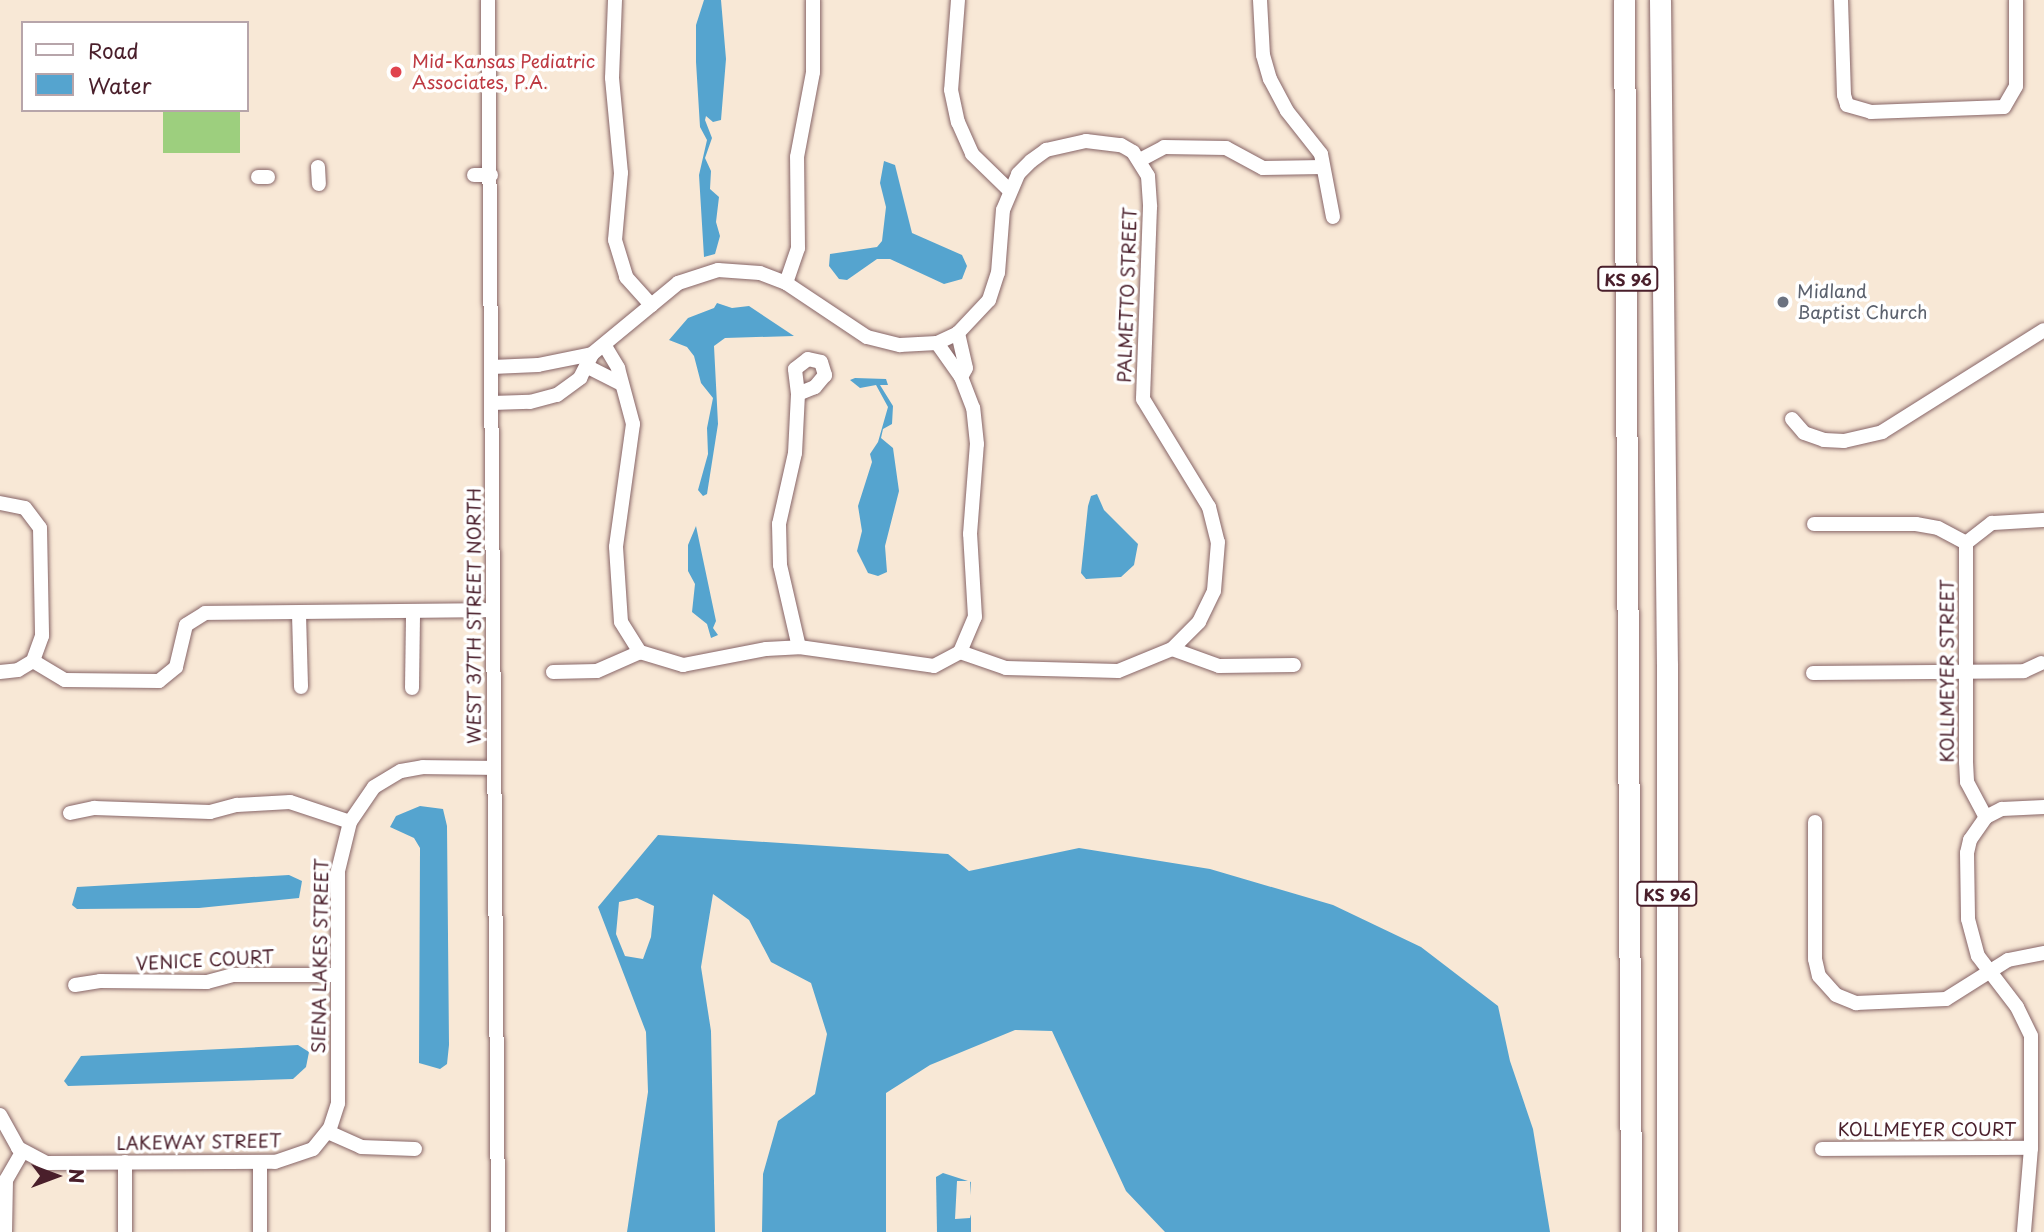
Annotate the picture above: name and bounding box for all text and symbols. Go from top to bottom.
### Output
legend [21,21,248,112]
text: Road [88,34,139,66]
place label: Mid-Kansas Pediatric Associates, P.A. [412,51,595,94]
marker: Mid-Kansas Pediatric Associates, P.A. [386,62,406,82]
text: Water [88,69,151,101]
street label: PALMETTO STREET [1113,207,1141,383]
road number: KS 96 [1596,266,1660,292]
place label: Midland Baptist Church [1797,281,1928,324]
marker: Midland Baptist Church [1775,294,1791,310]
street label: WEST 37TH STREET NORTH [463,488,485,744]
street label: KOLLMEYER STREET [1936,578,1958,764]
street label: SIENA LAKES STREET [307,858,333,1054]
road number: KS 96 [1636,881,1698,906]
street label: VENICE COURT [135,946,275,974]
street label: KOLLMEYER COURT [1837,1118,2017,1140]
street label: LAKEWAY STREET [116,1130,282,1154]
north arrow [21,1141,91,1211]
text: N [63,1168,91,1184]

